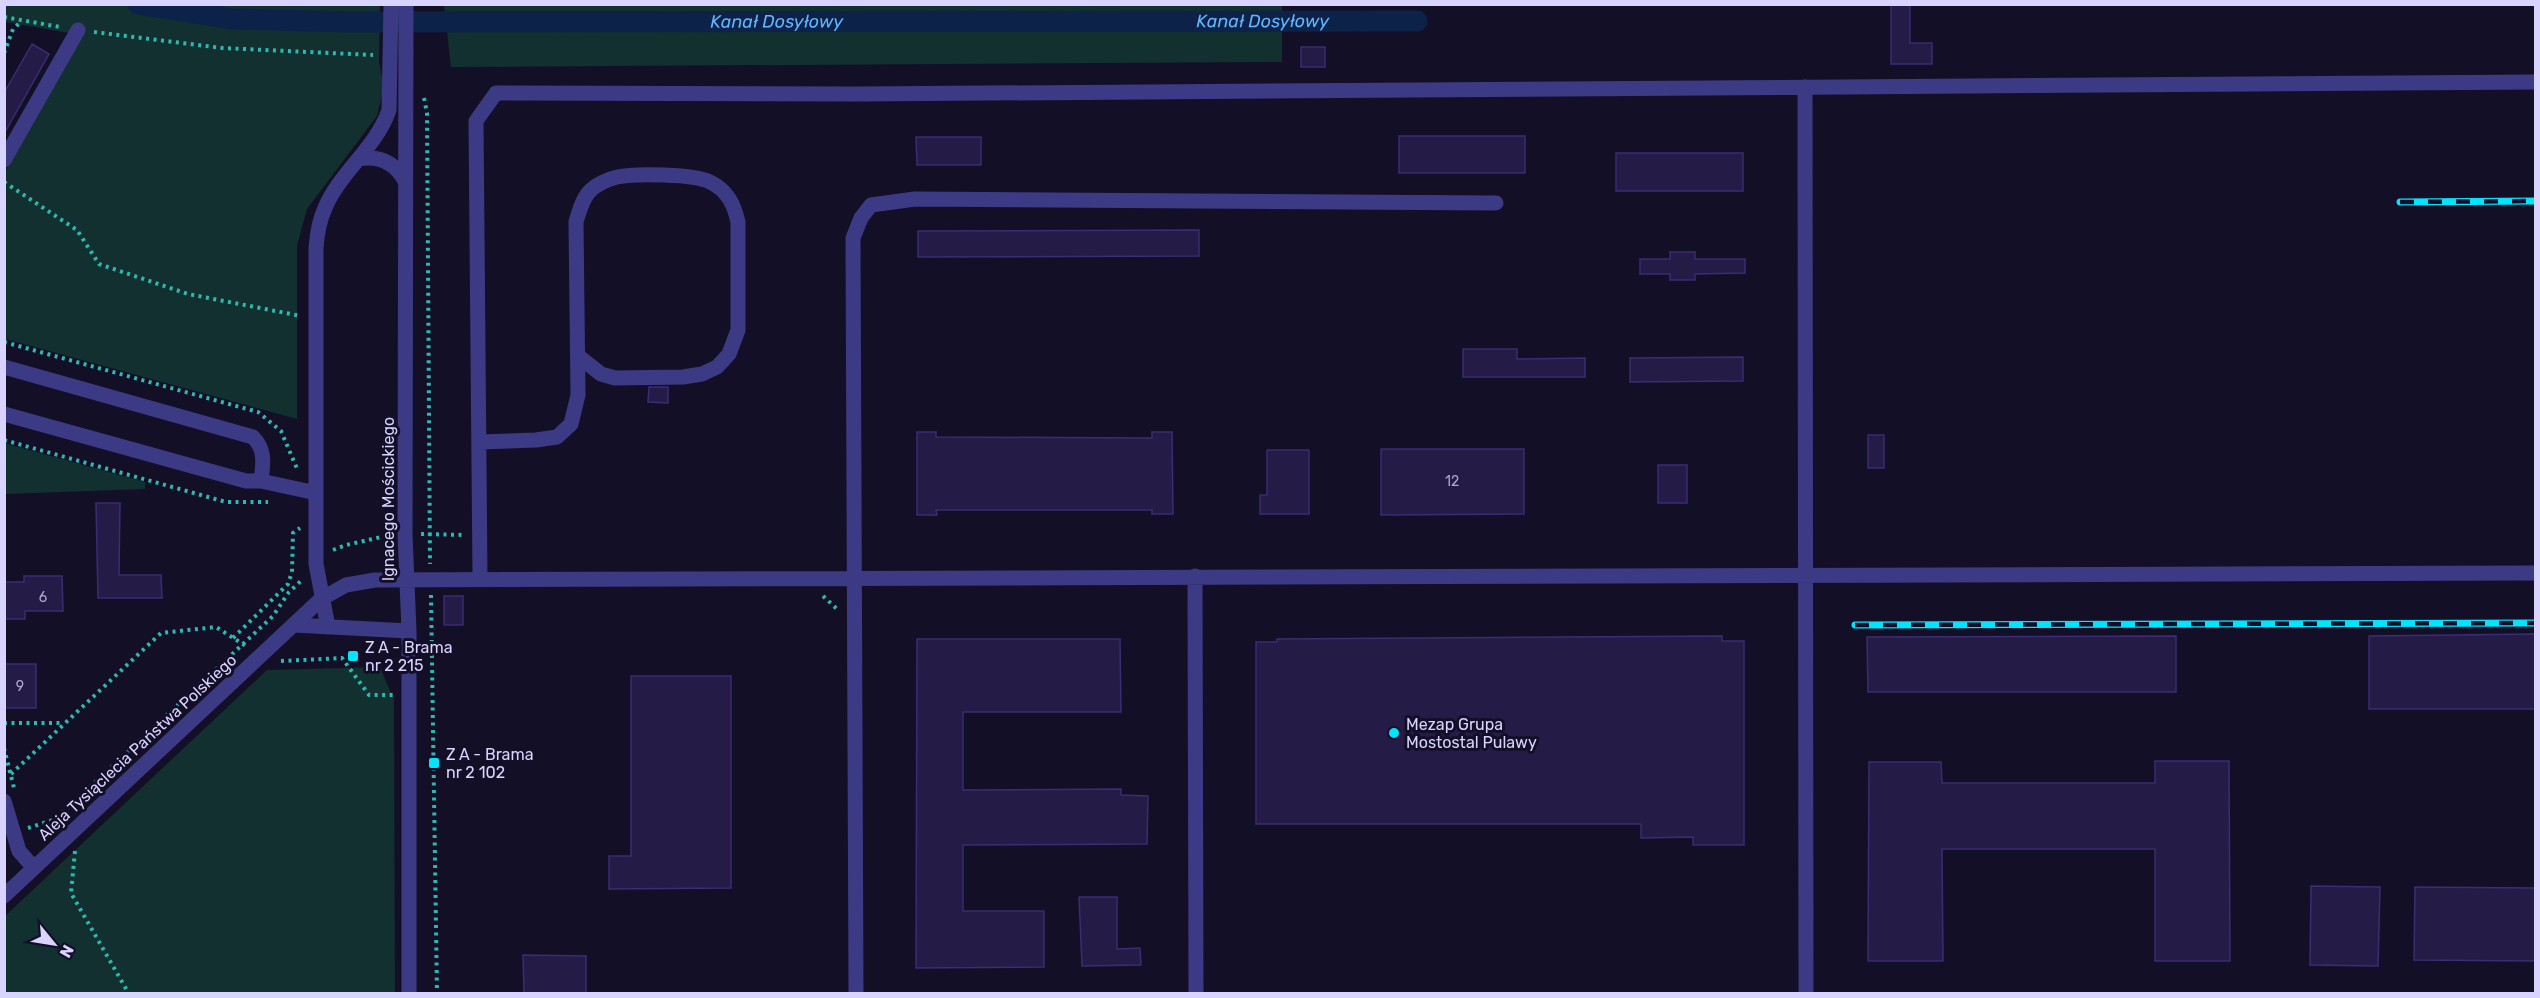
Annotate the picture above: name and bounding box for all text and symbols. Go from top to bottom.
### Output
water label: Kanał Dosyłowy [1196,10,1330,32]
water label: Kanał Dosyłowy [710,11,844,33]
street label: Ignacego Mościckiego [379,417,398,581]
house number: 12 [1445,473,1459,490]
house number: 6 [39,589,47,606]
place label: Z A - Brama nr 2 215 [365,638,453,675]
marker: Z A - Brama nr 2 215 [346,649,360,663]
street label: Aleja Tysiąclecia Państwa Polskiego [34,650,240,844]
house number: 9 [16,678,24,695]
place label: Mezap Grupa Mostostal Pulawy [1406,715,1537,752]
marker: Mezap Grupa Mostostal Pulawy [1387,726,1401,740]
place label: Z A - Brama nr 2 102 [446,745,534,782]
marker: Z A - Brama nr 2 102 [427,756,441,770]
north arrow [24,914,84,974]
text: N [55,942,78,961]

